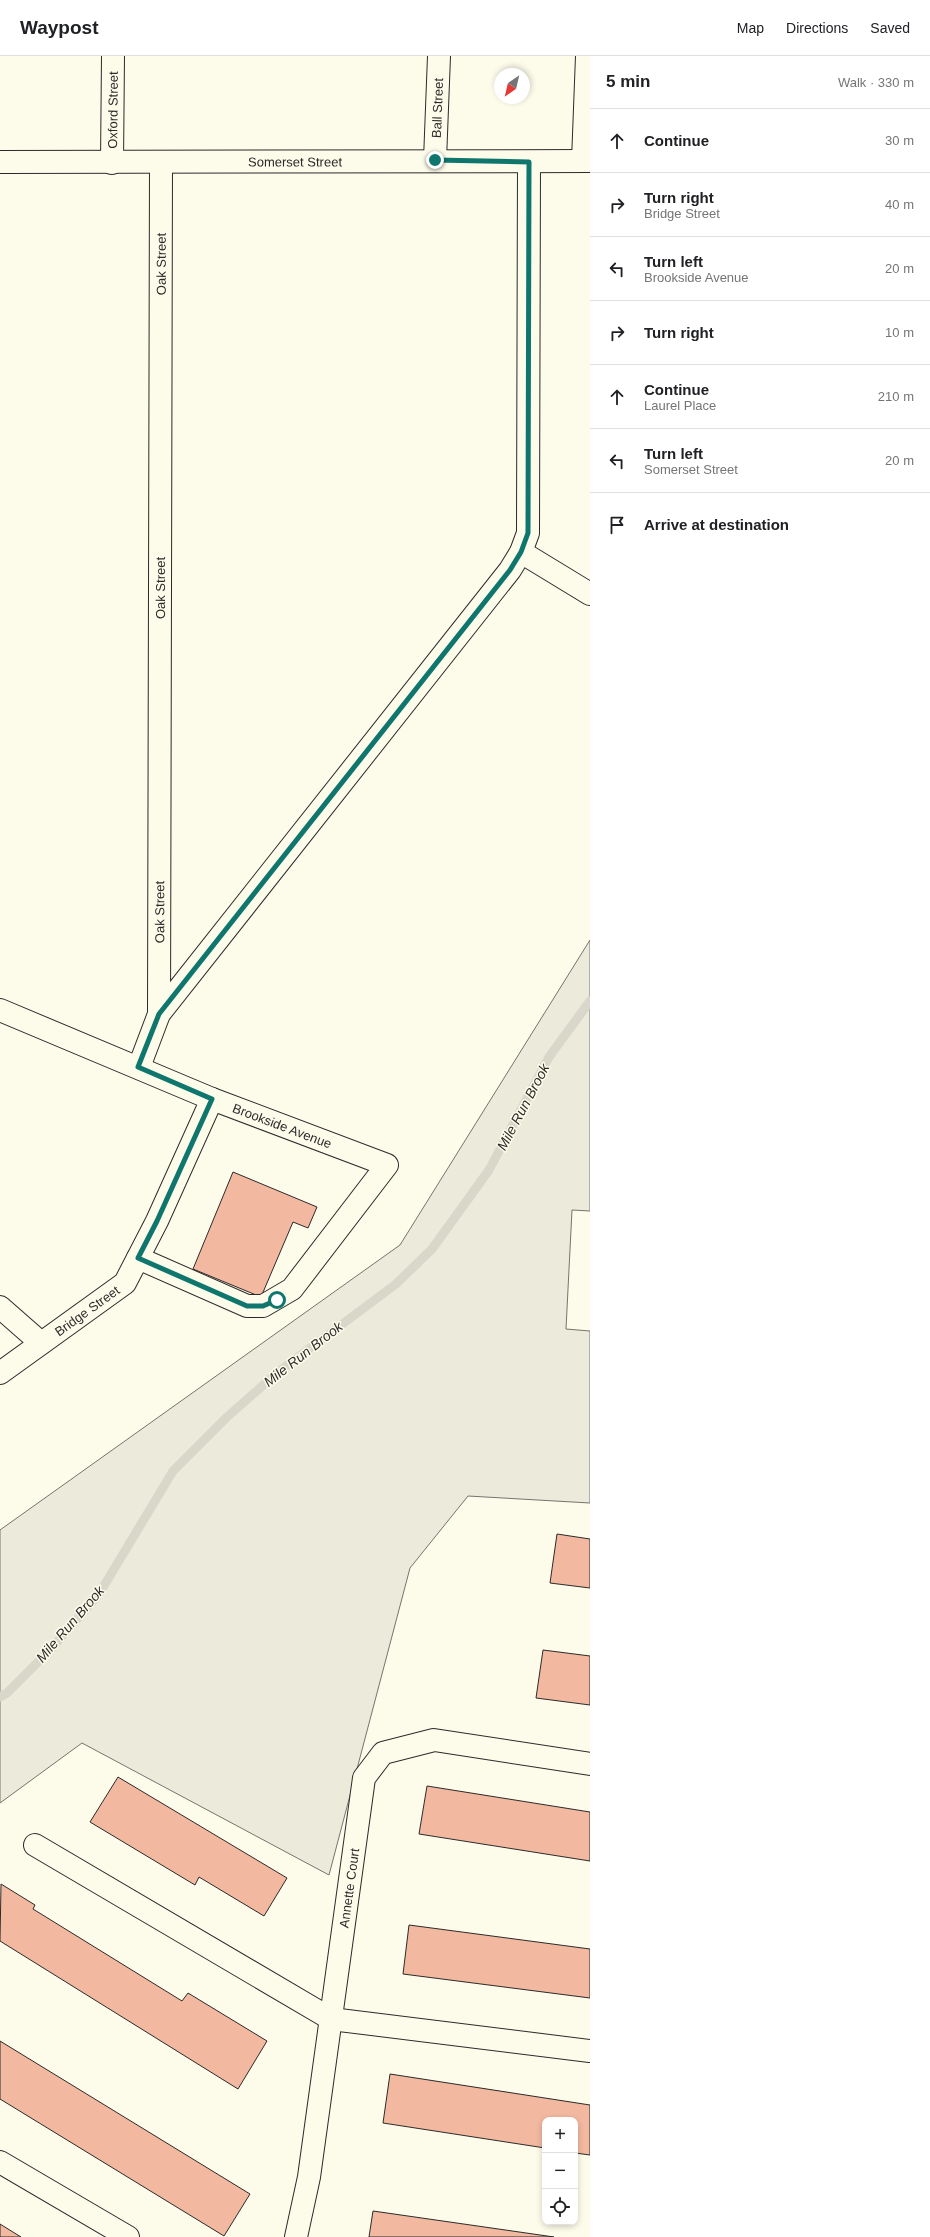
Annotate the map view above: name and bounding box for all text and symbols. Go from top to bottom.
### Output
text: Waypost [20,17,98,38]
text: Map [737,20,764,36]
text: Directions [786,20,848,36]
text: Saved [870,20,910,36]
north arrow [494,68,530,104]
street label: Oxford Street [105,71,121,149]
text: 5 min [606,72,650,91]
text: Walk · 330 m [838,75,914,90]
street label: Ball Street [429,77,446,138]
icon: ahead [606,130,628,152]
text: Continue [644,132,709,149]
text: 30 m [885,133,914,148]
route end [426,151,444,169]
street label: Somerset Street [248,154,342,170]
text: Turn right [644,189,714,206]
icon: right [606,194,628,216]
text: 40 m [885,197,914,212]
text: Bridge Street [644,206,720,221]
street label: Oak Street [154,233,169,295]
text: Turn left [644,253,703,270]
icon: left [606,258,628,280]
text: 20 m [885,261,914,276]
text: Brookside Avenue [644,270,749,285]
icon: right [606,322,628,344]
text: Turn right [644,324,714,341]
text: 10 m [885,325,914,340]
text: Continue [644,381,709,398]
icon: ahead [606,386,628,408]
text: 210 m [878,389,914,404]
text: Laurel Place [644,398,716,413]
text: Turn left [644,445,703,462]
icon: left [606,450,628,472]
text: 20 m [885,453,914,468]
text: Somerset Street [644,462,738,477]
icon: arrive [606,514,628,536]
text: Arrive at destination [644,516,789,533]
street label: Oak Street [153,557,168,619]
street label: Oak Street [152,880,167,943]
water label: Mile Run Brook [493,1060,553,1153]
street label: Brookside Avenue [230,1100,334,1151]
street label: Bridge Street [52,1282,123,1339]
route start [268,1291,286,1309]
water label: Mile Run Brook [260,1318,346,1390]
water label: Mile Run Brook [33,1582,108,1665]
street label: Annette Court [336,1847,362,1929]
map controls [542,2117,578,2225]
button: + [542,2117,578,2153]
button: − [542,2153,578,2189]
button: locate [542,2189,578,2225]

